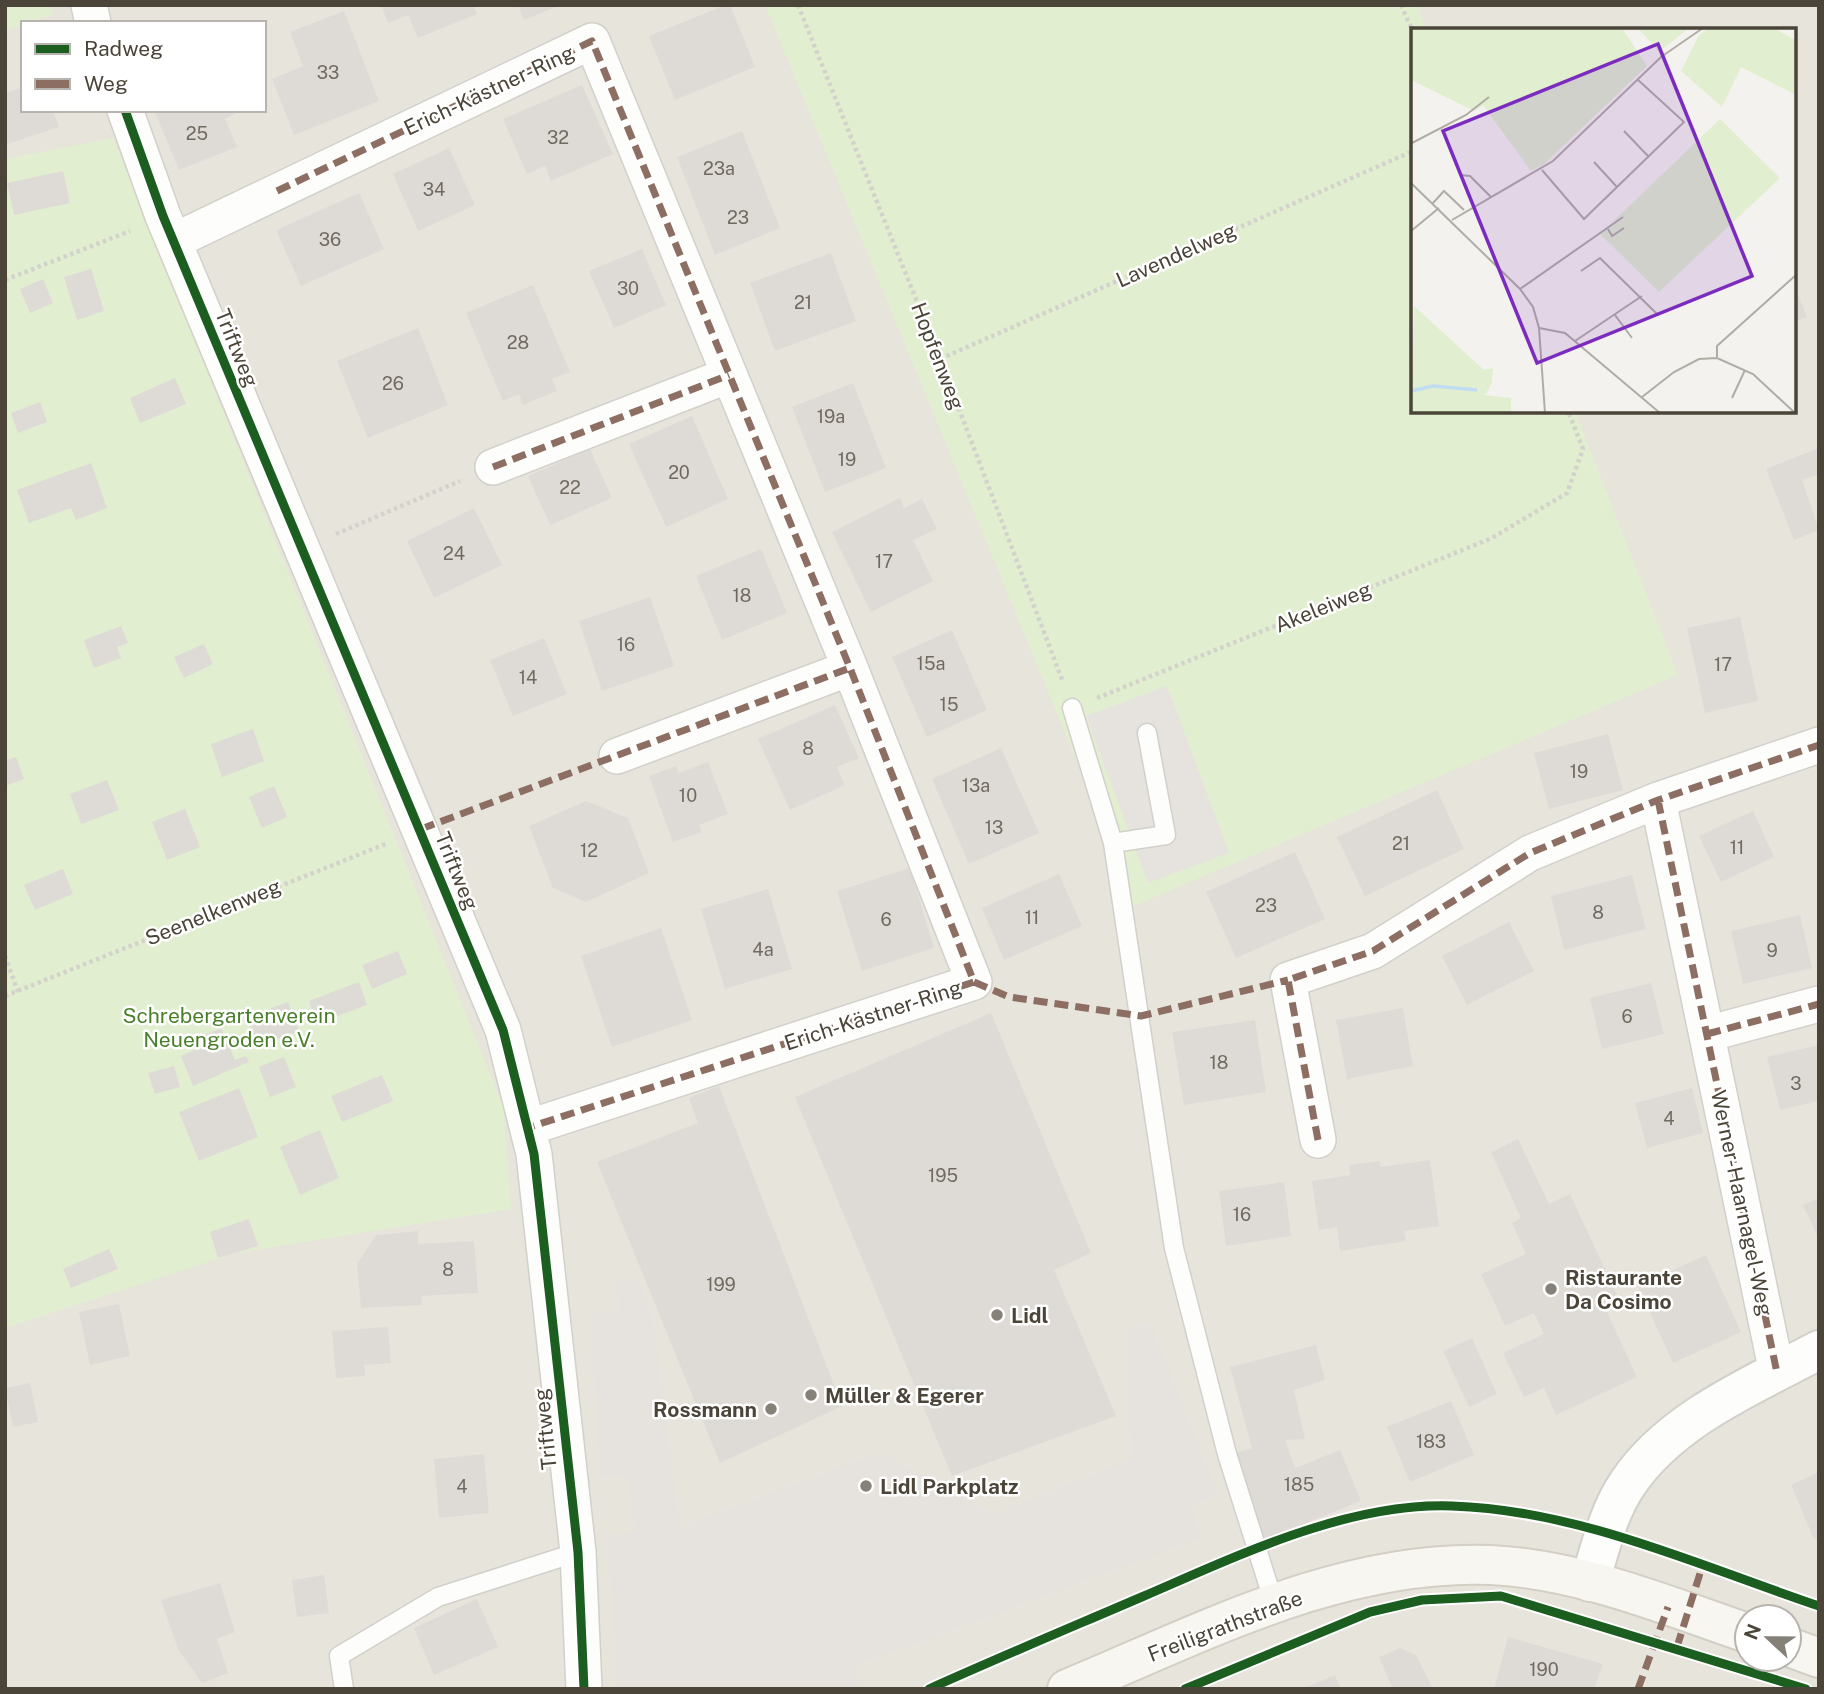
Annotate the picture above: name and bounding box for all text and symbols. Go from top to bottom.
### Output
legend [21,21,266,112]
inset map [1411,28,1796,413]
text: Radweg [84,36,163,61]
street label: Erich-Kästner-Ring [400,39,578,141]
house number: 33 [317,62,339,83]
text: Weg [84,71,128,96]
house number: 25 [186,123,208,144]
house number: 32 [547,127,569,148]
house number: 23a [703,158,735,179]
house number: 34 [423,179,445,200]
house number: 23 [727,207,749,228]
street label: Lavendelweg [1112,217,1240,293]
house number: 36 [319,229,341,250]
house number: 30 [617,278,639,299]
house number: 21 [794,292,812,313]
street label: Hopfenweg [906,299,970,413]
street label: Triftweg [210,305,264,391]
house number: 28 [507,332,529,353]
house number: 26 [382,373,404,394]
house number: 19a [817,406,845,427]
house number: 19 [838,449,856,470]
house number: 20 [668,462,690,483]
house number: 22 [559,477,581,498]
house number: 24 [443,543,465,564]
house number: 17 [875,551,893,572]
street label: Akeleiweg [1271,576,1375,638]
house number: 18 [733,585,751,606]
house number: 16 [617,634,635,655]
house number: 15a [917,653,945,674]
house number: 17 [1714,654,1732,675]
house number: 14 [519,667,537,688]
house number: 15 [940,694,958,715]
house number: 8 [802,738,814,759]
house number: 19 [1570,761,1588,782]
house number: 13a [962,775,990,796]
house number: 10 [679,785,697,806]
house number: 13 [985,817,1003,838]
street label: Triftweg [430,828,484,914]
house number: 21 [1392,833,1410,854]
house number: 11 [1730,837,1744,858]
house number: 12 [580,840,598,861]
street label: Seenelkenweg [141,873,285,951]
house number: 23 [1255,895,1277,916]
house number: 8 [1592,902,1604,923]
house number: 11 [1025,907,1039,928]
house number: 6 [880,909,892,930]
house number: 4a [752,939,774,960]
house number: 9 [1766,940,1778,961]
street label: Erich-Kästner-Ring [781,974,965,1056]
park label: Schrebergartenverein Neuengroden e.V. [122,1003,336,1052]
house number: 6 [1621,1006,1633,1027]
house number: 18 [1210,1052,1228,1073]
house number: 3 [1790,1073,1802,1094]
street label: Werner-Haarnagel-Weg [1706,1088,1778,1318]
house number: 4 [1663,1108,1675,1129]
house number: 195 [928,1165,958,1186]
house number: 16 [1233,1204,1251,1225]
house number: 8 [442,1259,454,1280]
place label: Ristaurante Da Cosimo [1565,1265,1682,1314]
house number: 199 [706,1274,736,1295]
marker: Ristaurante Da Cosimo [1543,1281,1559,1297]
place label: Lidl [1011,1303,1049,1328]
marker: Lidl [989,1307,1005,1323]
place label: Müller & Egerer [825,1383,984,1408]
street label: Triftweg [528,1387,562,1471]
marker: Müller & Egerer [803,1387,819,1403]
place label: Rossmann [653,1397,757,1422]
marker: Rossmann [763,1401,779,1417]
house number: 183 [1416,1431,1446,1452]
place label: Lidl Parkplatz [880,1474,1019,1499]
house number: 185 [1284,1474,1314,1495]
house number: 4 [456,1476,468,1497]
marker: Lidl Parkplatz [858,1478,874,1494]
street label: Freiligrathstraße [1144,1585,1306,1667]
north arrow [1733,1603,1803,1673]
text: N [1739,1621,1765,1643]
house number: 190 [1529,1659,1559,1680]

